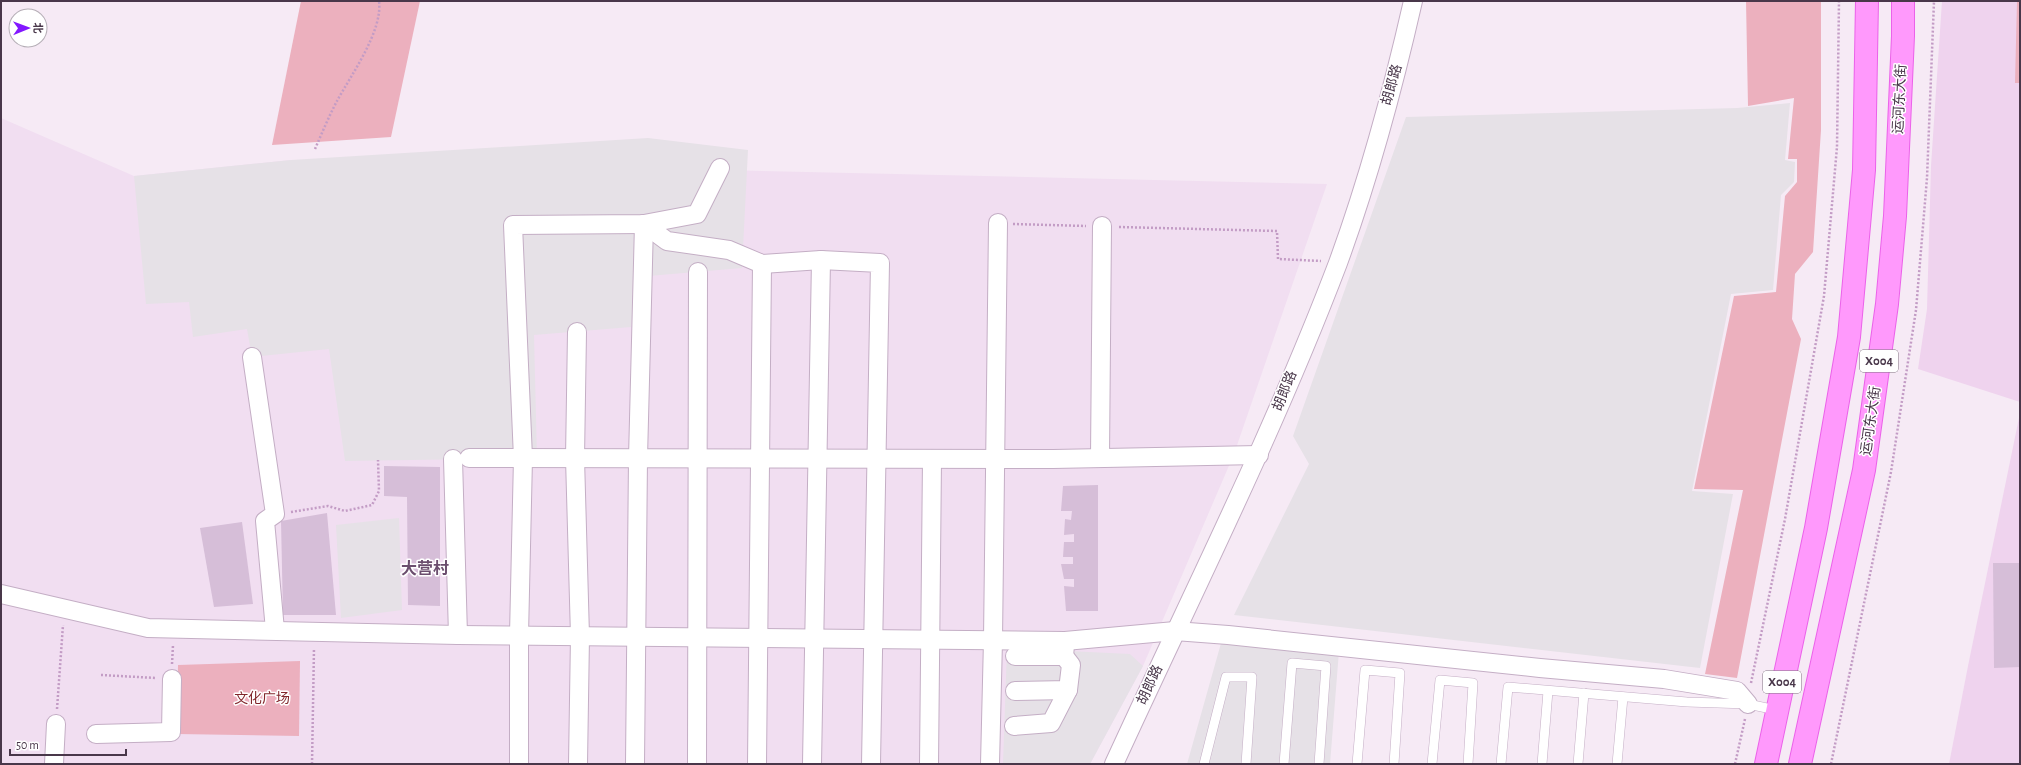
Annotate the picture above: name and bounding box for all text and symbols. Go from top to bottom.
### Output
north arrow [8,8,48,48]
text: 北 [32,22,43,33]
street label: 胡郎路 [1379,63,1405,107]
street label: 运河东大街 [1890,64,1909,134]
road number: X004 [1860,350,1898,372]
street label: 胡郎路 [1270,369,1299,413]
street label: 运河东大街 [1858,385,1883,457]
district label: 大营村 [401,559,449,577]
street label: 胡郎路 [1134,663,1165,707]
road number: X004 [1763,671,1801,693]
park label: 文化广场 [234,690,290,706]
scale bar [10,731,126,757]
text: 50 m [16,739,39,751]

